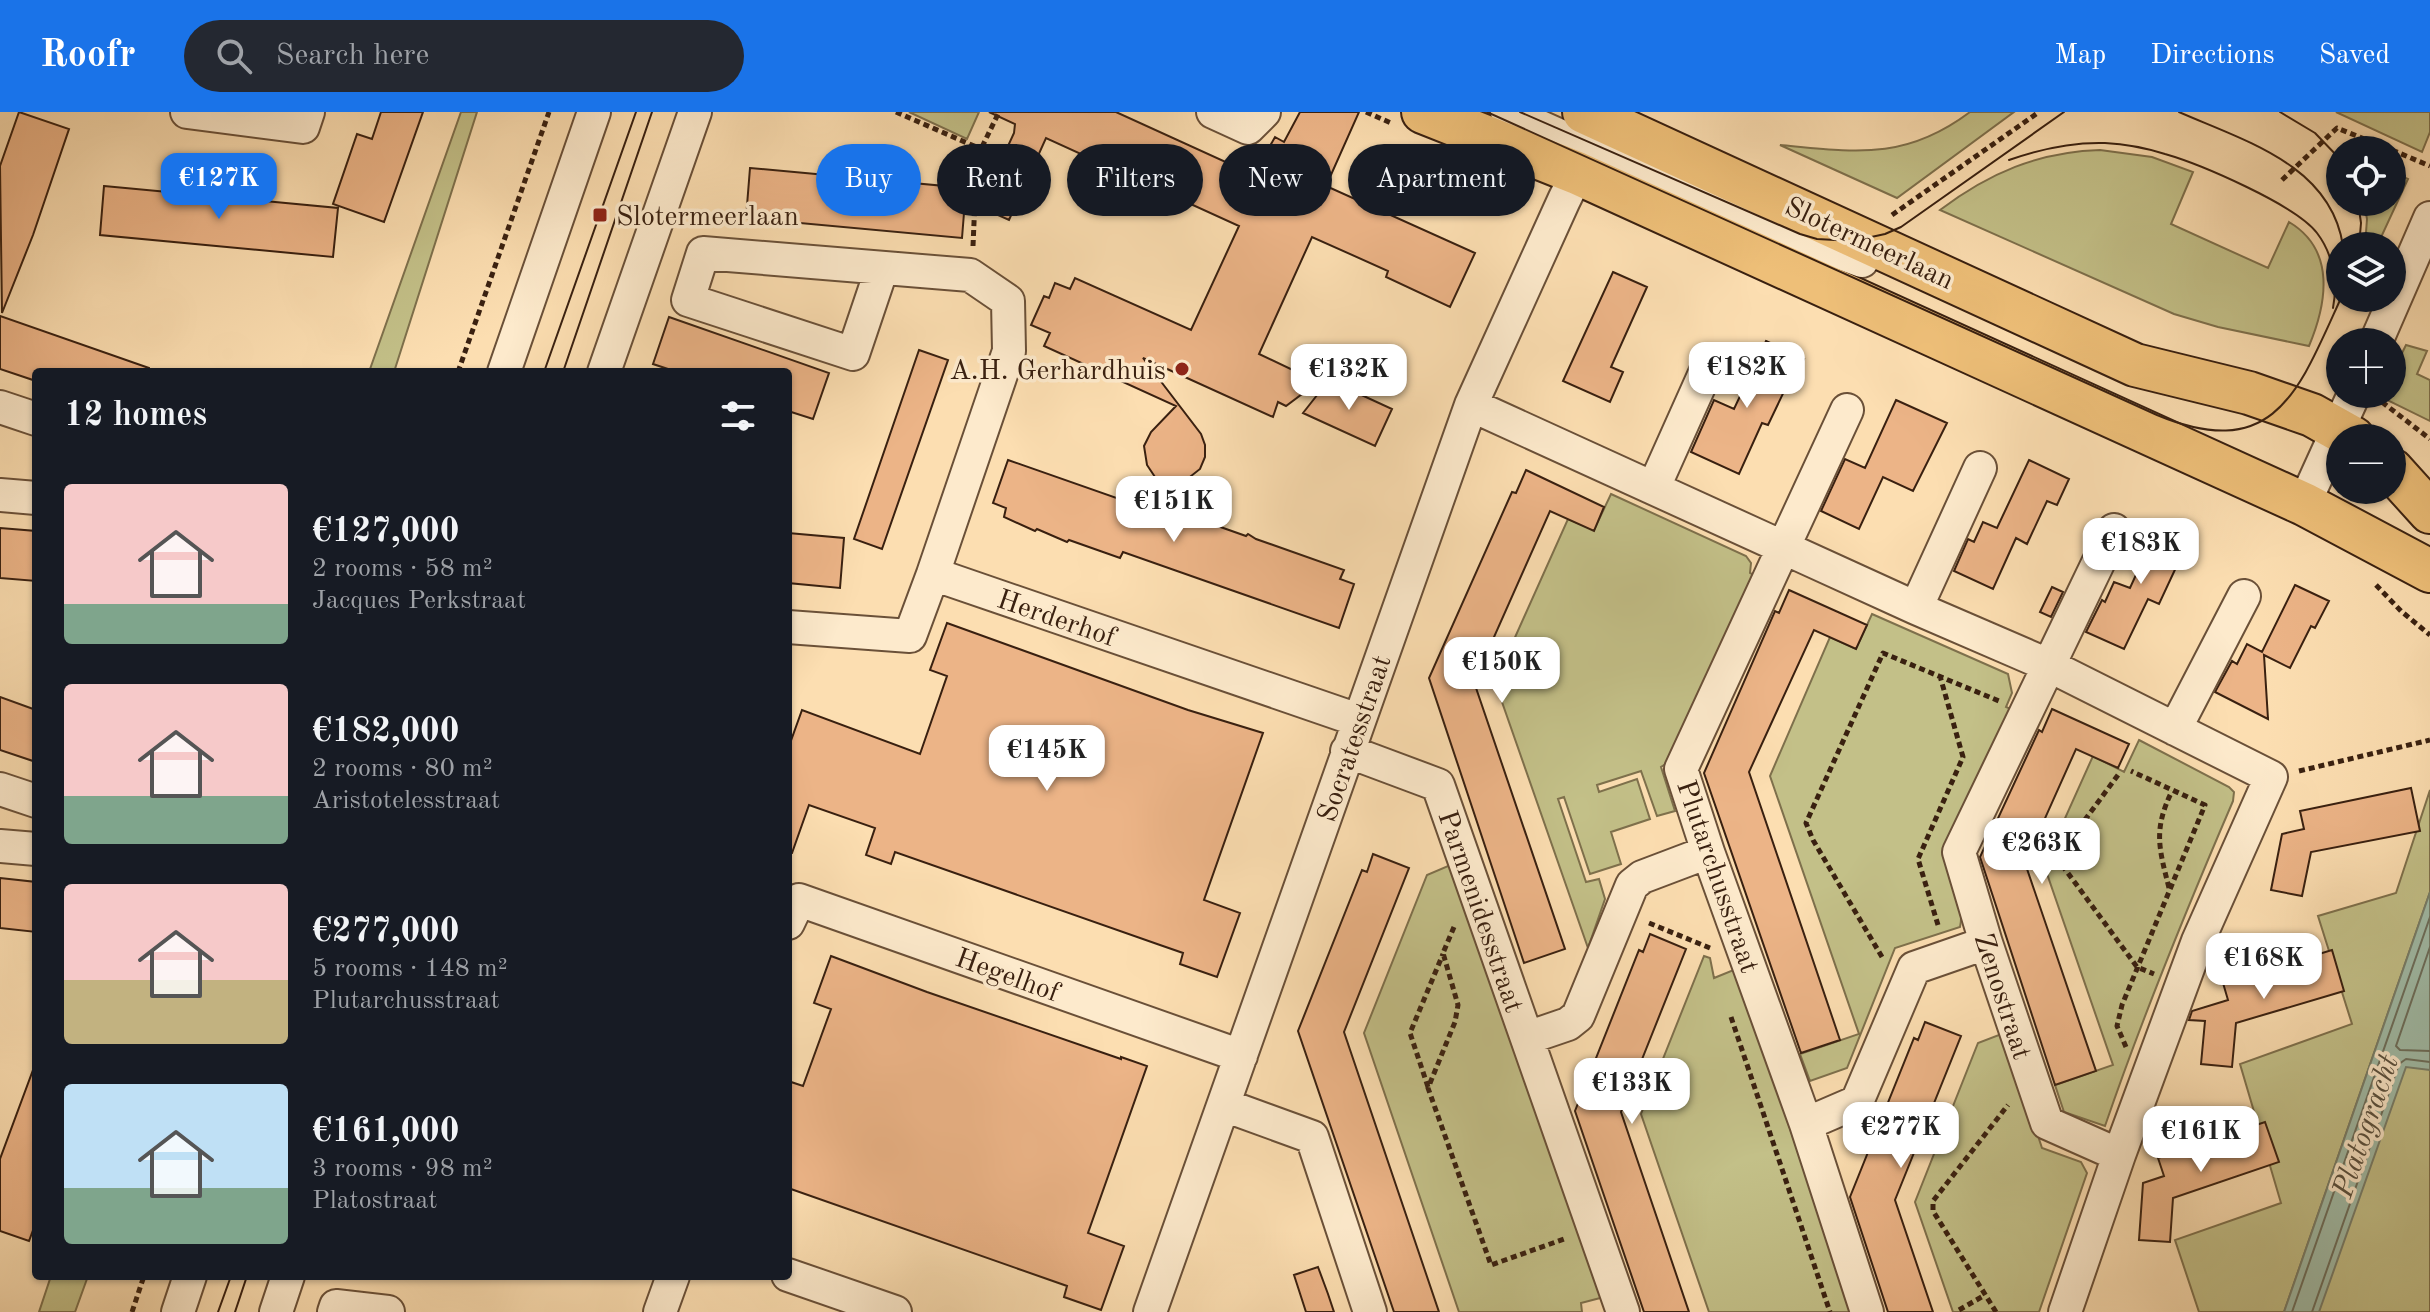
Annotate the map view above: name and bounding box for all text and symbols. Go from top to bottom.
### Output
search box [184,20,744,92]
icon: search [212,34,256,78]
text: Roofr [40,37,136,75]
text: Search here [276,41,429,71]
text: Map [2054,42,2106,70]
text: Directions [2150,42,2275,70]
text: Saved [2319,42,2390,70]
map controls [2326,136,2406,504]
button: locate [2326,136,2406,216]
chip: Buy [816,144,921,216]
chip: Rent [937,144,1051,216]
chip: Filters [1067,144,1203,216]
chip: New [1219,144,1332,216]
chip: Apartment [1348,144,1535,216]
pin: €127K [163,153,275,221]
text: €127K [179,166,259,192]
street label: Slotermeerlaan [1780,193,1957,296]
place label: Slotermeerlaan [616,204,799,232]
marker: Slotermeerlaan [591,206,609,224]
button: layers [2326,232,2406,312]
button: + [2326,328,2406,408]
pin: €182K [1691,342,1803,410]
pin: €132K [1293,344,1405,412]
text: €182K [1707,355,1787,381]
text: €132K [1309,357,1389,383]
place label: A.H. Gerhardhuis [949,358,1166,386]
marker: A.H. Gerhardhuis [1173,360,1191,378]
icon: filters [716,394,760,438]
text: 12 homes [64,399,207,433]
button: − [2326,424,2406,504]
pin: €151K [1118,476,1230,544]
text: €151K [1134,489,1214,515]
text: €127,000 [312,515,460,549]
icon: home [128,516,224,612]
pin: €183K [2085,518,2197,586]
text: €183K [2101,531,2181,557]
text: 2 rooms · 58 m² [312,556,493,582]
street label: Herderhof [993,586,1121,654]
text: Jacques Perkstraat [312,588,526,614]
pin: €150K [1446,637,1558,705]
text: €150K [1462,650,1542,676]
street label: Socratesstraat [1314,652,1397,826]
text: €182,000 [312,715,460,749]
icon: home [128,716,224,812]
pin: €145K [991,725,1103,793]
text: €145K [1007,738,1087,764]
text: 2 rooms · 80 m² [312,756,493,782]
street label: Plutarchusstraat [1670,777,1762,977]
text: Aristotelesstraat [312,788,500,814]
street label: Parmenidesstraat [1432,807,1527,1017]
pin: €263K [1986,818,2098,886]
text: €263K [2002,831,2082,857]
text: €277,000 [312,915,460,949]
icon: home [128,916,224,1012]
street label: Zenostraat [1968,930,2035,1064]
pin: €168K [2208,933,2320,1001]
street label: Hegelhof [951,945,1065,1009]
text: €168K [2224,946,2304,972]
text: 5 rooms · 148 m² [312,956,508,982]
text: Plutarchusstraat [312,988,500,1014]
water label: Platogracht [2328,1051,2405,1203]
pin: €133K [1576,1058,1688,1126]
text: €133K [1592,1071,1672,1097]
pin: €277K [1845,1102,1957,1170]
pin: €161K [2145,1106,2257,1174]
text: €161,000 [312,1115,460,1149]
text: €277K [1861,1115,1941,1141]
icon: home [128,1116,224,1212]
text: €161K [2161,1119,2241,1145]
text: 3 rooms · 98 m² [312,1156,493,1182]
text: Platostraat [312,1188,437,1214]

